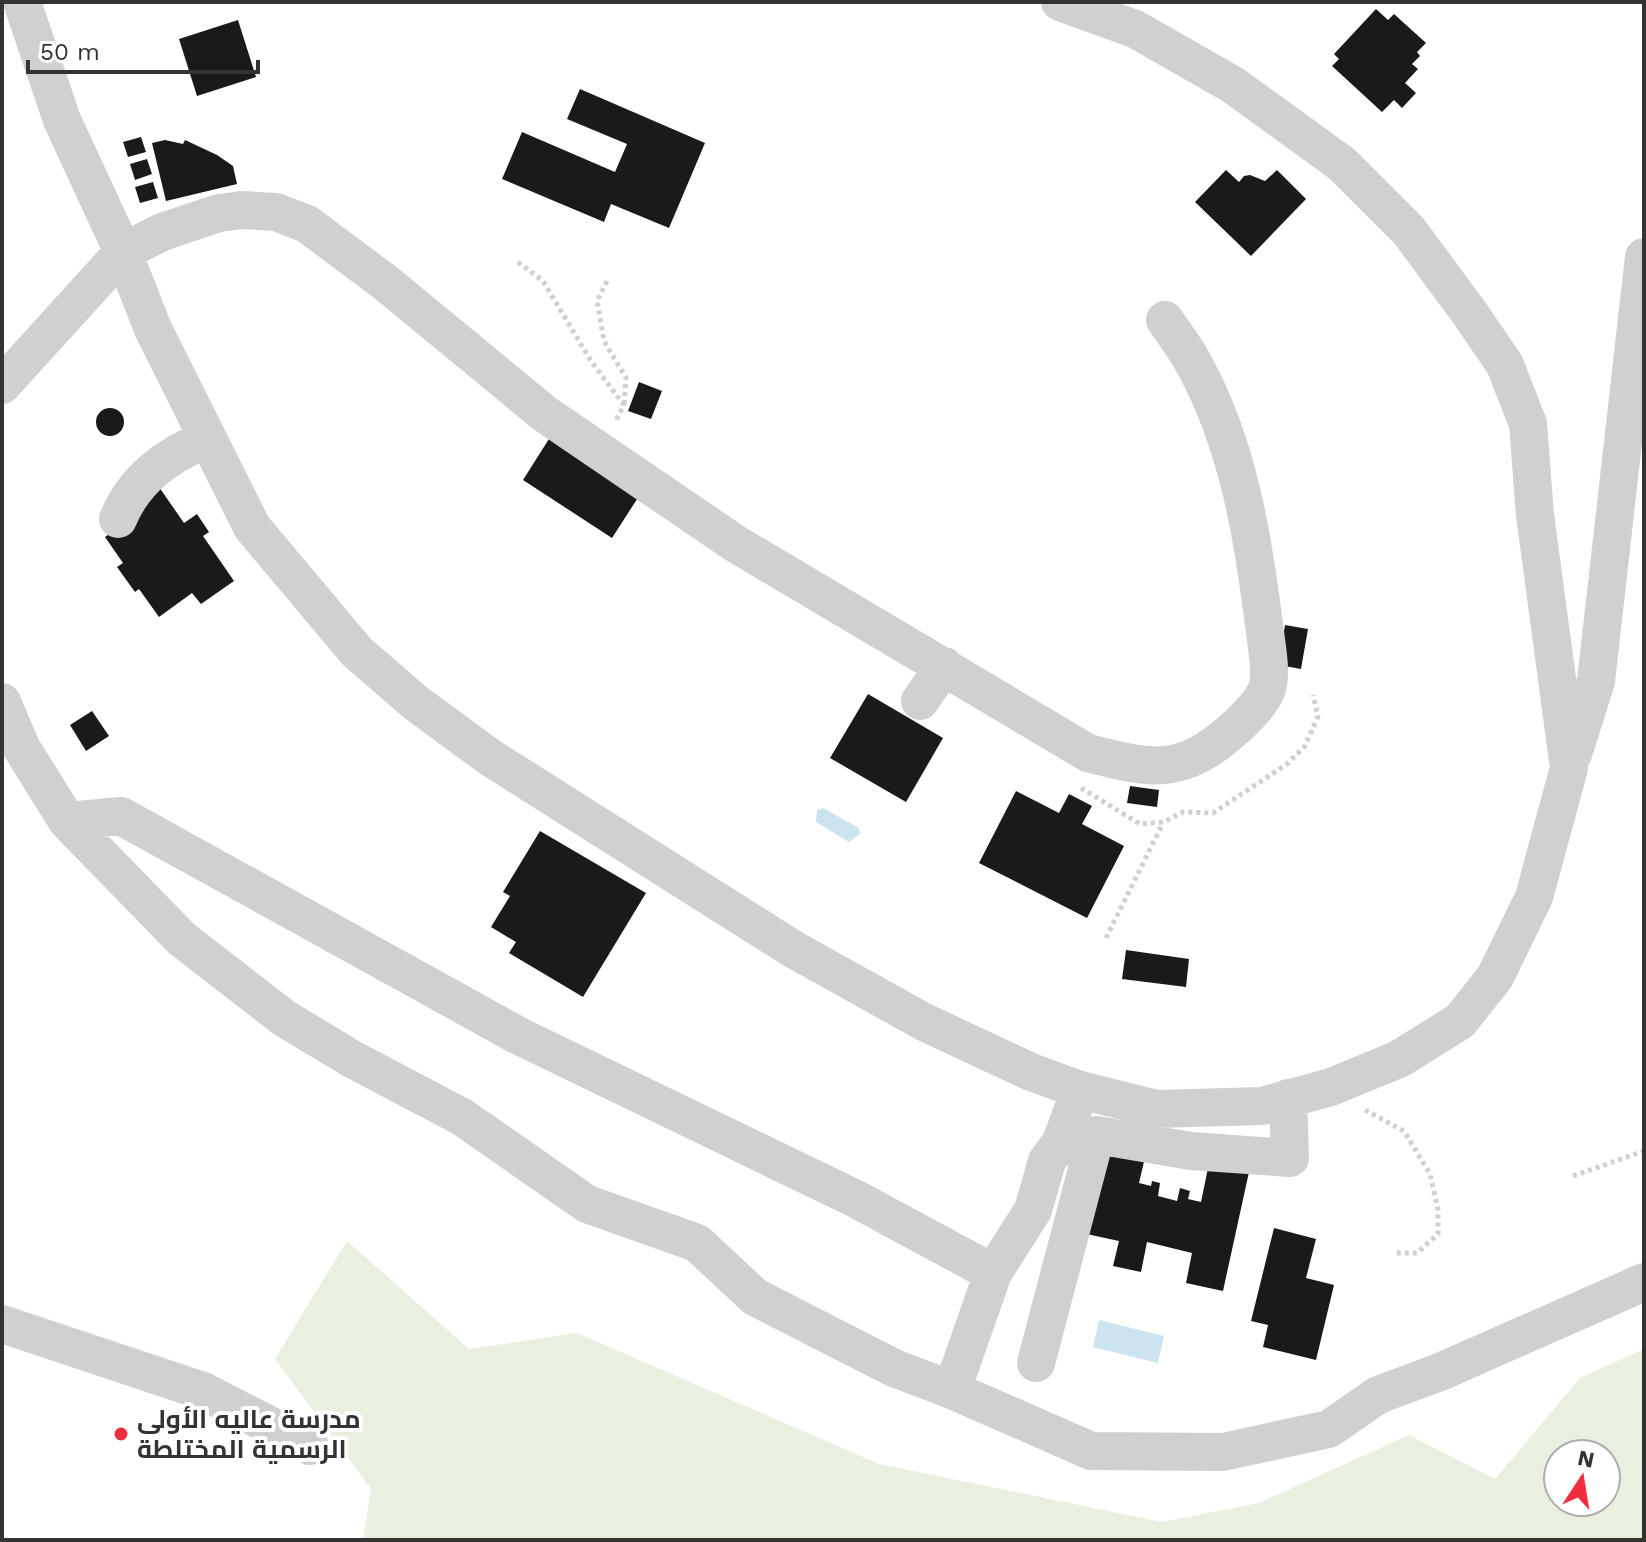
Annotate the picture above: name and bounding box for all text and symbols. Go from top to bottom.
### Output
scale bar [28,24,258,74]
text: 50 m [40,38,100,66]
place label: مدرسة عاليه الأولى الرسمية المختلطة [137,1404,361,1464]
marker: مدرسة عاليه الأولى الرسمية المختلطة [112,1425,130,1443]
north arrow [1542,1438,1622,1518]
text: N [1575,1445,1597,1473]

